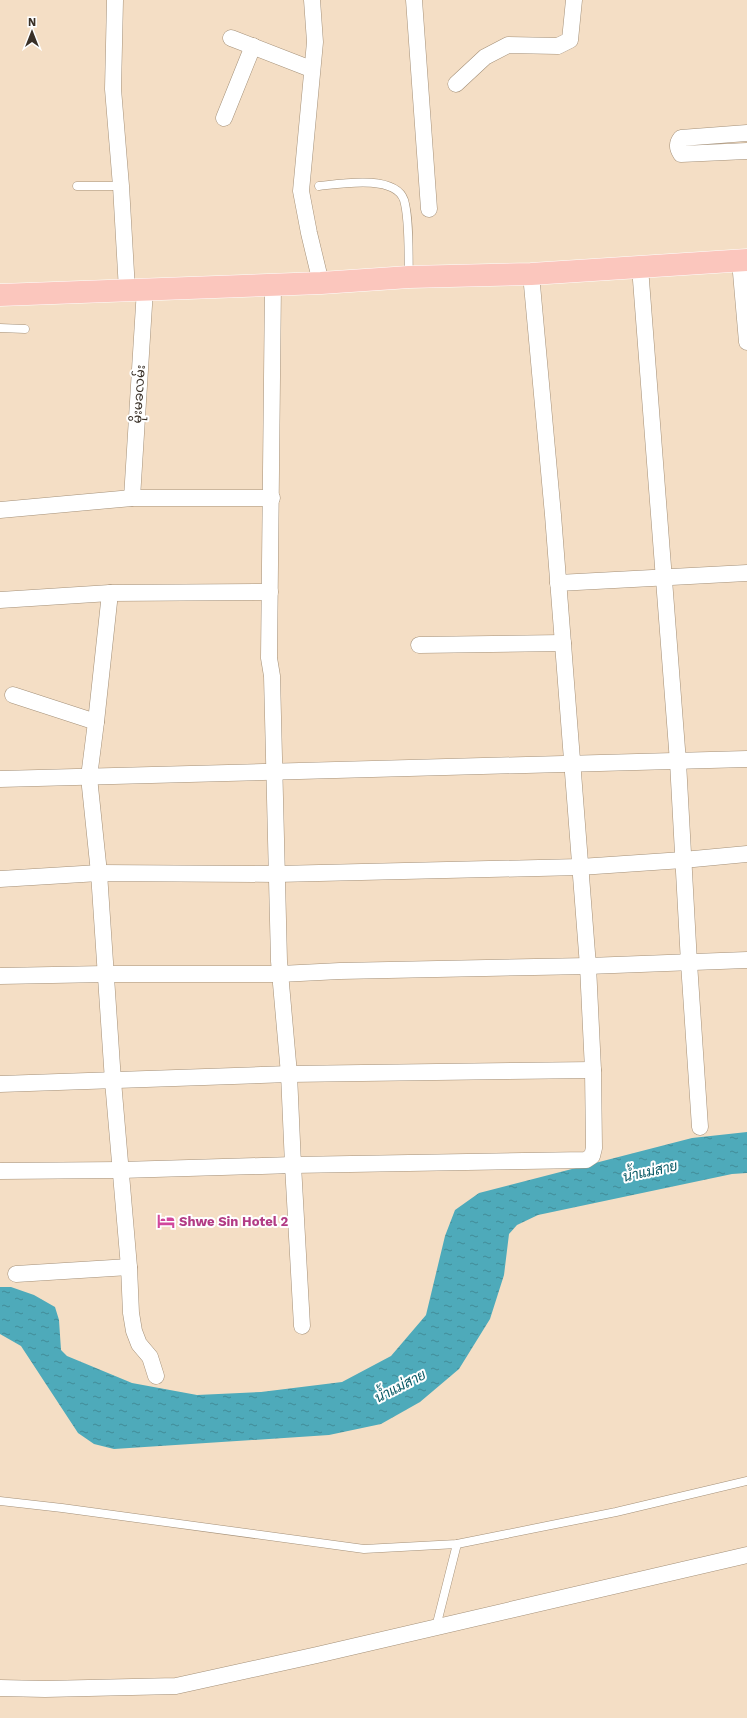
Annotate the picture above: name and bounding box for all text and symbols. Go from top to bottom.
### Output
north arrow [12,12,52,52]
text: N [28,16,36,29]
street label: မိုးမခလမ်း [128,364,151,424]
water label: น้ำแม่สาย [620,1154,679,1185]
hotel icon: Shwe Sin Hotel 2 [156,1211,176,1231]
place label: Shwe Sin Hotel 2 [179,1214,288,1229]
water label: น้ำแม่สาย [370,1363,428,1406]

